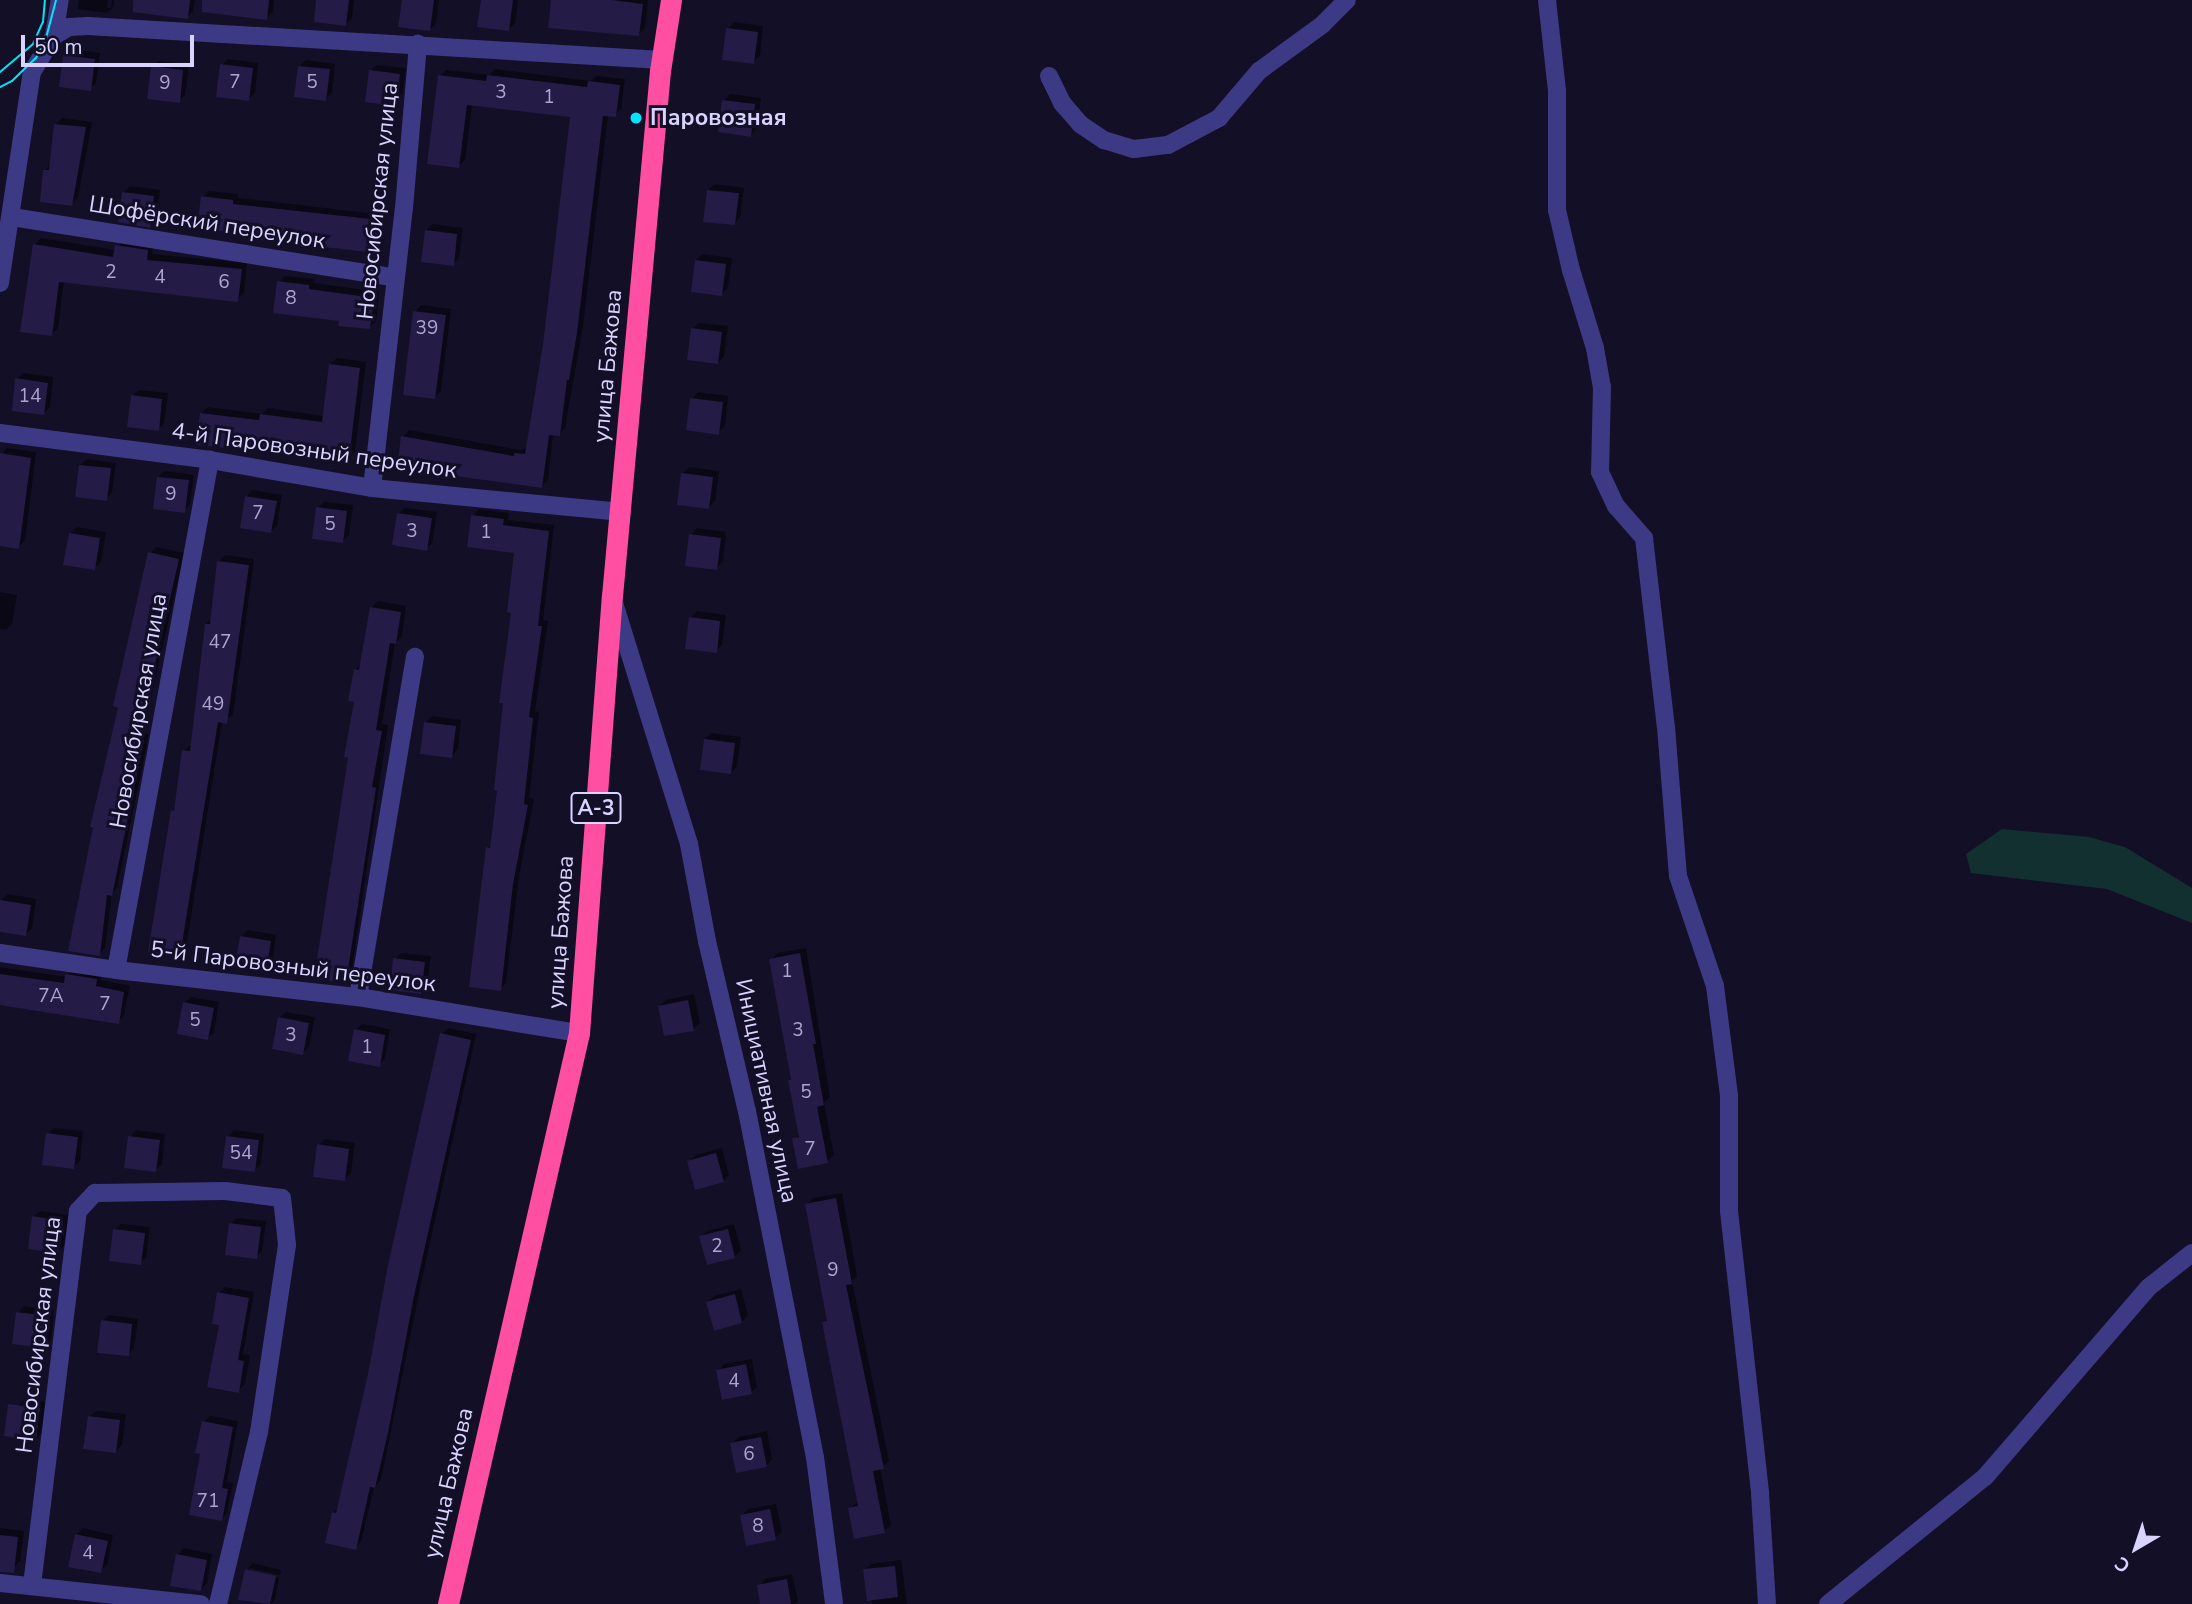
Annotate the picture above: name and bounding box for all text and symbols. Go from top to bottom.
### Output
scale bar [24,21,198,65]
text: 50 m [34,33,83,61]
house number: 7 [229,72,241,94]
house number: 5 [306,72,318,94]
house number: 9 [159,73,171,95]
street label: Новосибирская улица [352,81,404,321]
house number: 3 [495,82,507,104]
house number: 1 [543,87,555,109]
place label: Паровозная [650,104,787,132]
marker: Паровозная [628,110,644,126]
street label: Шофёрский переулок [87,191,327,255]
house number: 2 [105,262,117,284]
house number: 4 [154,267,166,289]
house number: 6 [218,272,230,294]
house number: 8 [285,288,297,310]
street label: улица Бажова [588,288,628,444]
house number: 39 [416,318,438,340]
house number: 14 [19,386,41,408]
street label: 4-й Паровозный переулок [170,417,458,485]
house number: 9 [165,484,177,506]
house number: 7 [252,503,264,525]
house number: 5 [324,514,336,536]
house number: 3 [406,521,418,543]
house number: 1 [480,522,492,544]
street label: Новосибирская улица [105,591,173,831]
house number: 47 [209,632,231,654]
house number: 49 [202,694,224,716]
road number: A-3 [570,790,622,826]
street label: улица Бажова [542,854,580,1010]
street label: 5-й Паровозный переулок [149,936,437,998]
house number: 1 [781,961,793,983]
street label: Инициативная улица [729,977,803,1205]
house number: 7А [38,986,64,1008]
house number: 7 [99,994,111,1016]
house number: 5 [189,1010,201,1032]
house number: 3 [792,1020,804,1042]
house number: 3 [285,1025,297,1047]
house number: 1 [361,1037,373,1059]
house number: 5 [800,1082,812,1104]
house number: 7 [804,1139,816,1161]
house number: 54 [230,1143,252,1165]
street label: Новосибирская улица [11,1215,67,1455]
house number: 2 [711,1236,723,1258]
house number: 9 [827,1260,839,1282]
house number: 4 [728,1371,740,1393]
street label: улица Бажова [418,1405,480,1561]
house number: 6 [743,1444,755,1466]
house number: 71 [197,1491,219,1513]
north arrow [2101,1513,2171,1583]
house number: 8 [752,1516,764,1538]
house number: 4 [82,1543,94,1565]
text: С [2110,1550,2136,1578]

